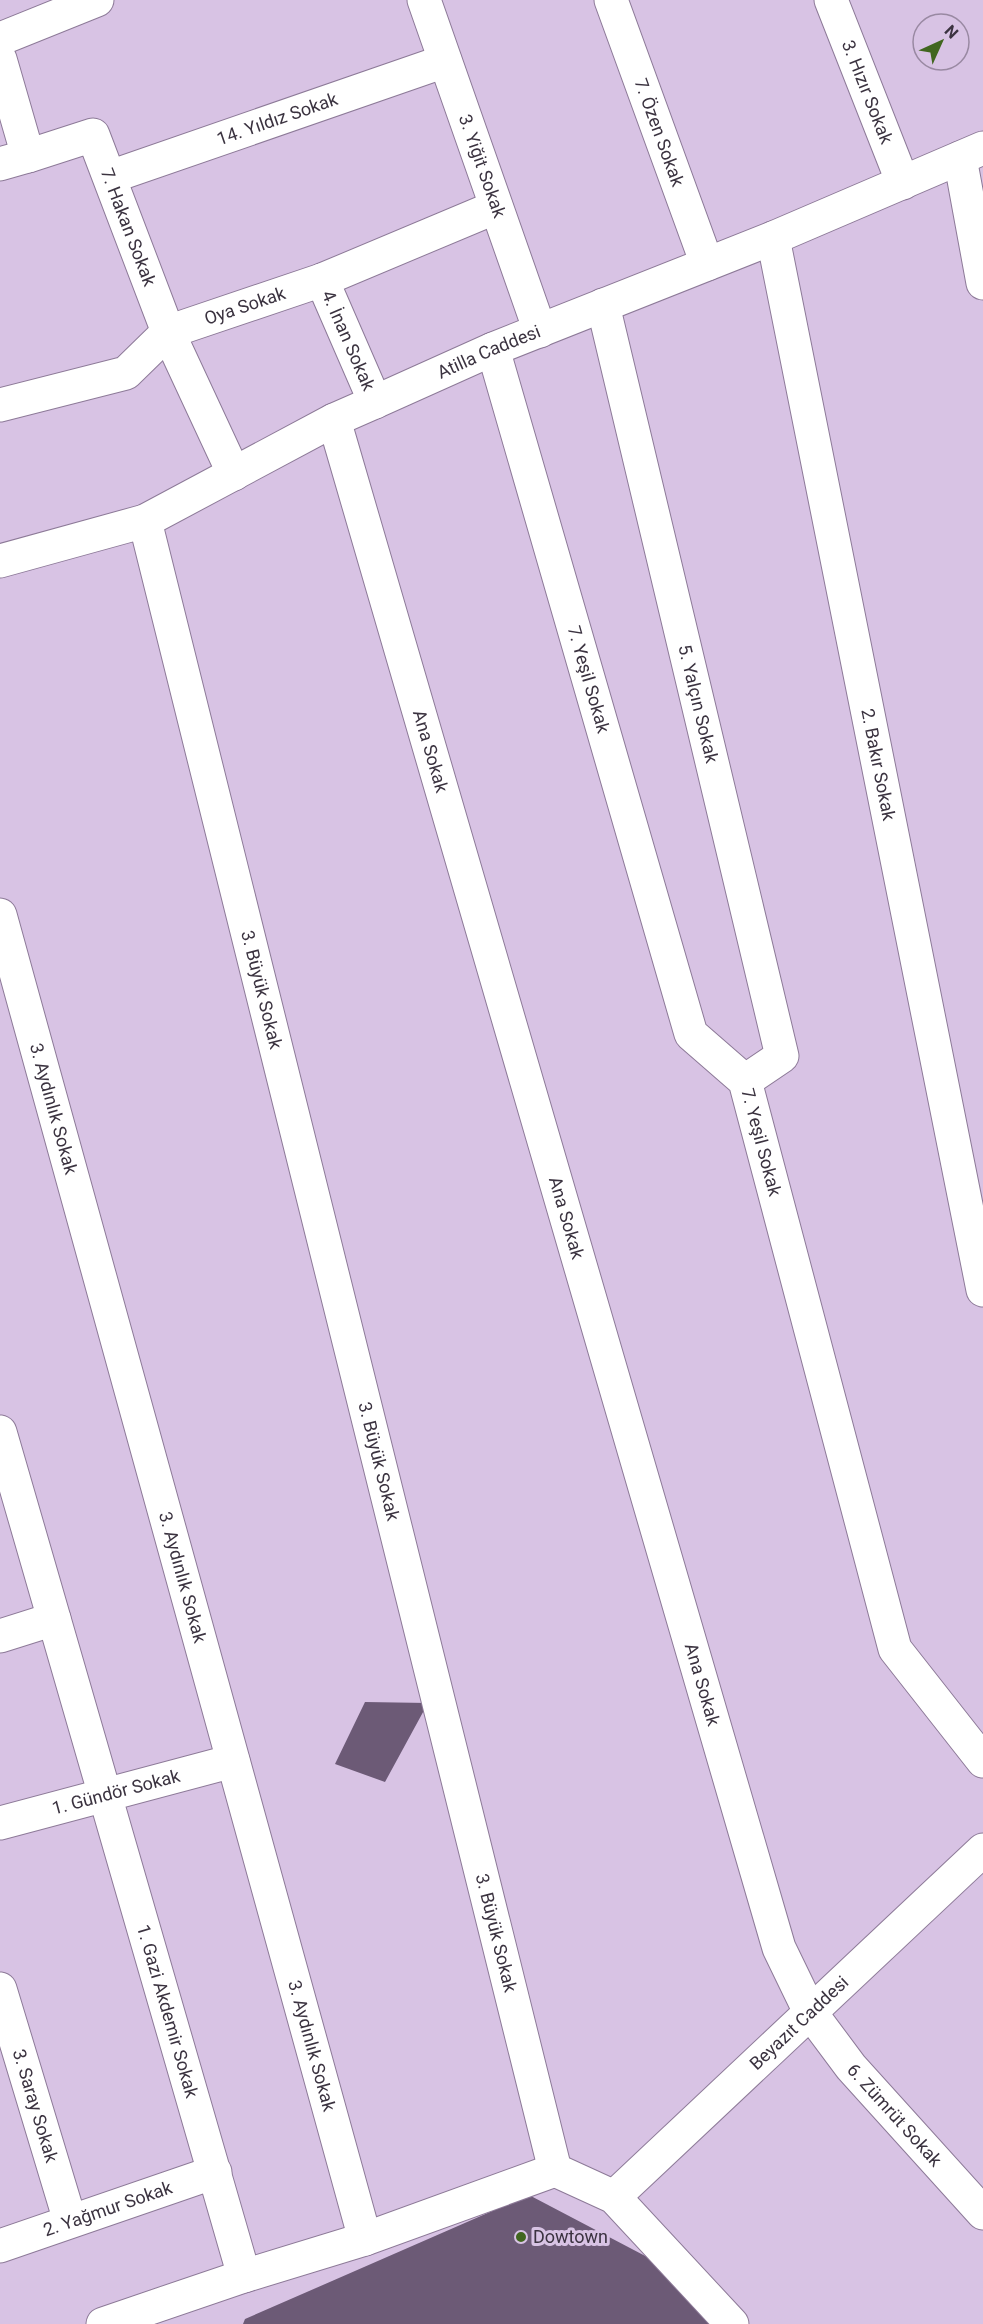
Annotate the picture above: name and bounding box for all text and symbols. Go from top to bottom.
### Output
north arrow [911,12,971,72]
text: N [941,21,962,42]
street label: 3. Hızır Sokak [838,37,898,148]
street label: 7. Özen Sokak [630,75,689,190]
street label: 14. Yıldız Sokak [214,88,341,149]
street label: 3. Yiğit Sokak [455,111,511,221]
street label: 7. Hakan Sokak [97,165,161,290]
street label: Oya Sokak [202,282,289,329]
street label: 4. İnan Sokak [318,287,380,395]
street label: Atilla Caddesi [434,320,543,383]
street label: 7. Yeşil Sokak [564,623,615,736]
street label: 5. Yalçın Sokak [674,642,723,766]
street label: Ana Sokak [409,707,453,796]
street label: 2. Bakır Sokak [857,707,900,823]
street label: 3. Büyük Sokak [237,928,287,1052]
street label: 3. Aydınlık Sokak [26,1041,82,1177]
street label: 7. Yeşil Sokak [737,1086,786,1199]
street label: Ana Sokak [545,1174,589,1262]
street label: 3. Büyük Sokak [354,1400,404,1524]
street label: 3. Aydınlık Sokak [155,1509,211,1646]
street label: Ana Sokak [681,1641,725,1729]
street label: 1. Gündör Sokak [50,1764,183,1819]
street label: 3. Büyük Sokak [472,1871,522,1995]
street label: 1. Gazi Akdemir Sokak [133,1922,203,2101]
street label: Beyazıt Caddesi [745,1971,852,2074]
street label: 3. Aydınlık Sokak [284,1978,341,2114]
street label: 3. Saray Sokak [9,2046,63,2166]
street label: 6. Zümrüt Sokak [843,2059,947,2171]
street label: 2. Yağmur Sokak [41,2176,176,2240]
place label: Dowtown [533,2226,608,2247]
marker: Dowtown [514,2230,528,2244]

